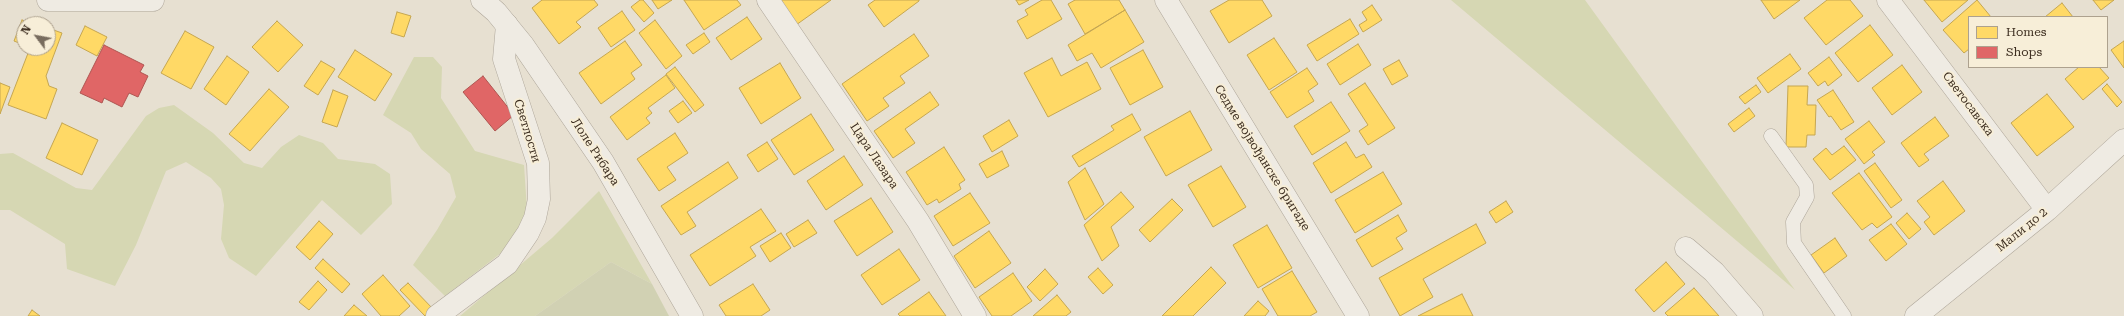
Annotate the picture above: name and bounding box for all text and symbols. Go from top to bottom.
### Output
north arrow [16,16,56,56]
legend [1968,16,2108,68]
text: N [18,23,34,37]
text: Homes [2006,25,2046,39]
text: Shops [2006,45,2042,59]
street label: Светосавска [1939,69,1997,139]
street label: Седме војвођанске бригаде [1211,82,1313,234]
street label: Светлости [511,98,543,164]
street label: Лоле Рибара [568,116,622,188]
street label: Цара Лазара [847,120,901,192]
street label: Мали до 2 [1994,205,2050,255]

